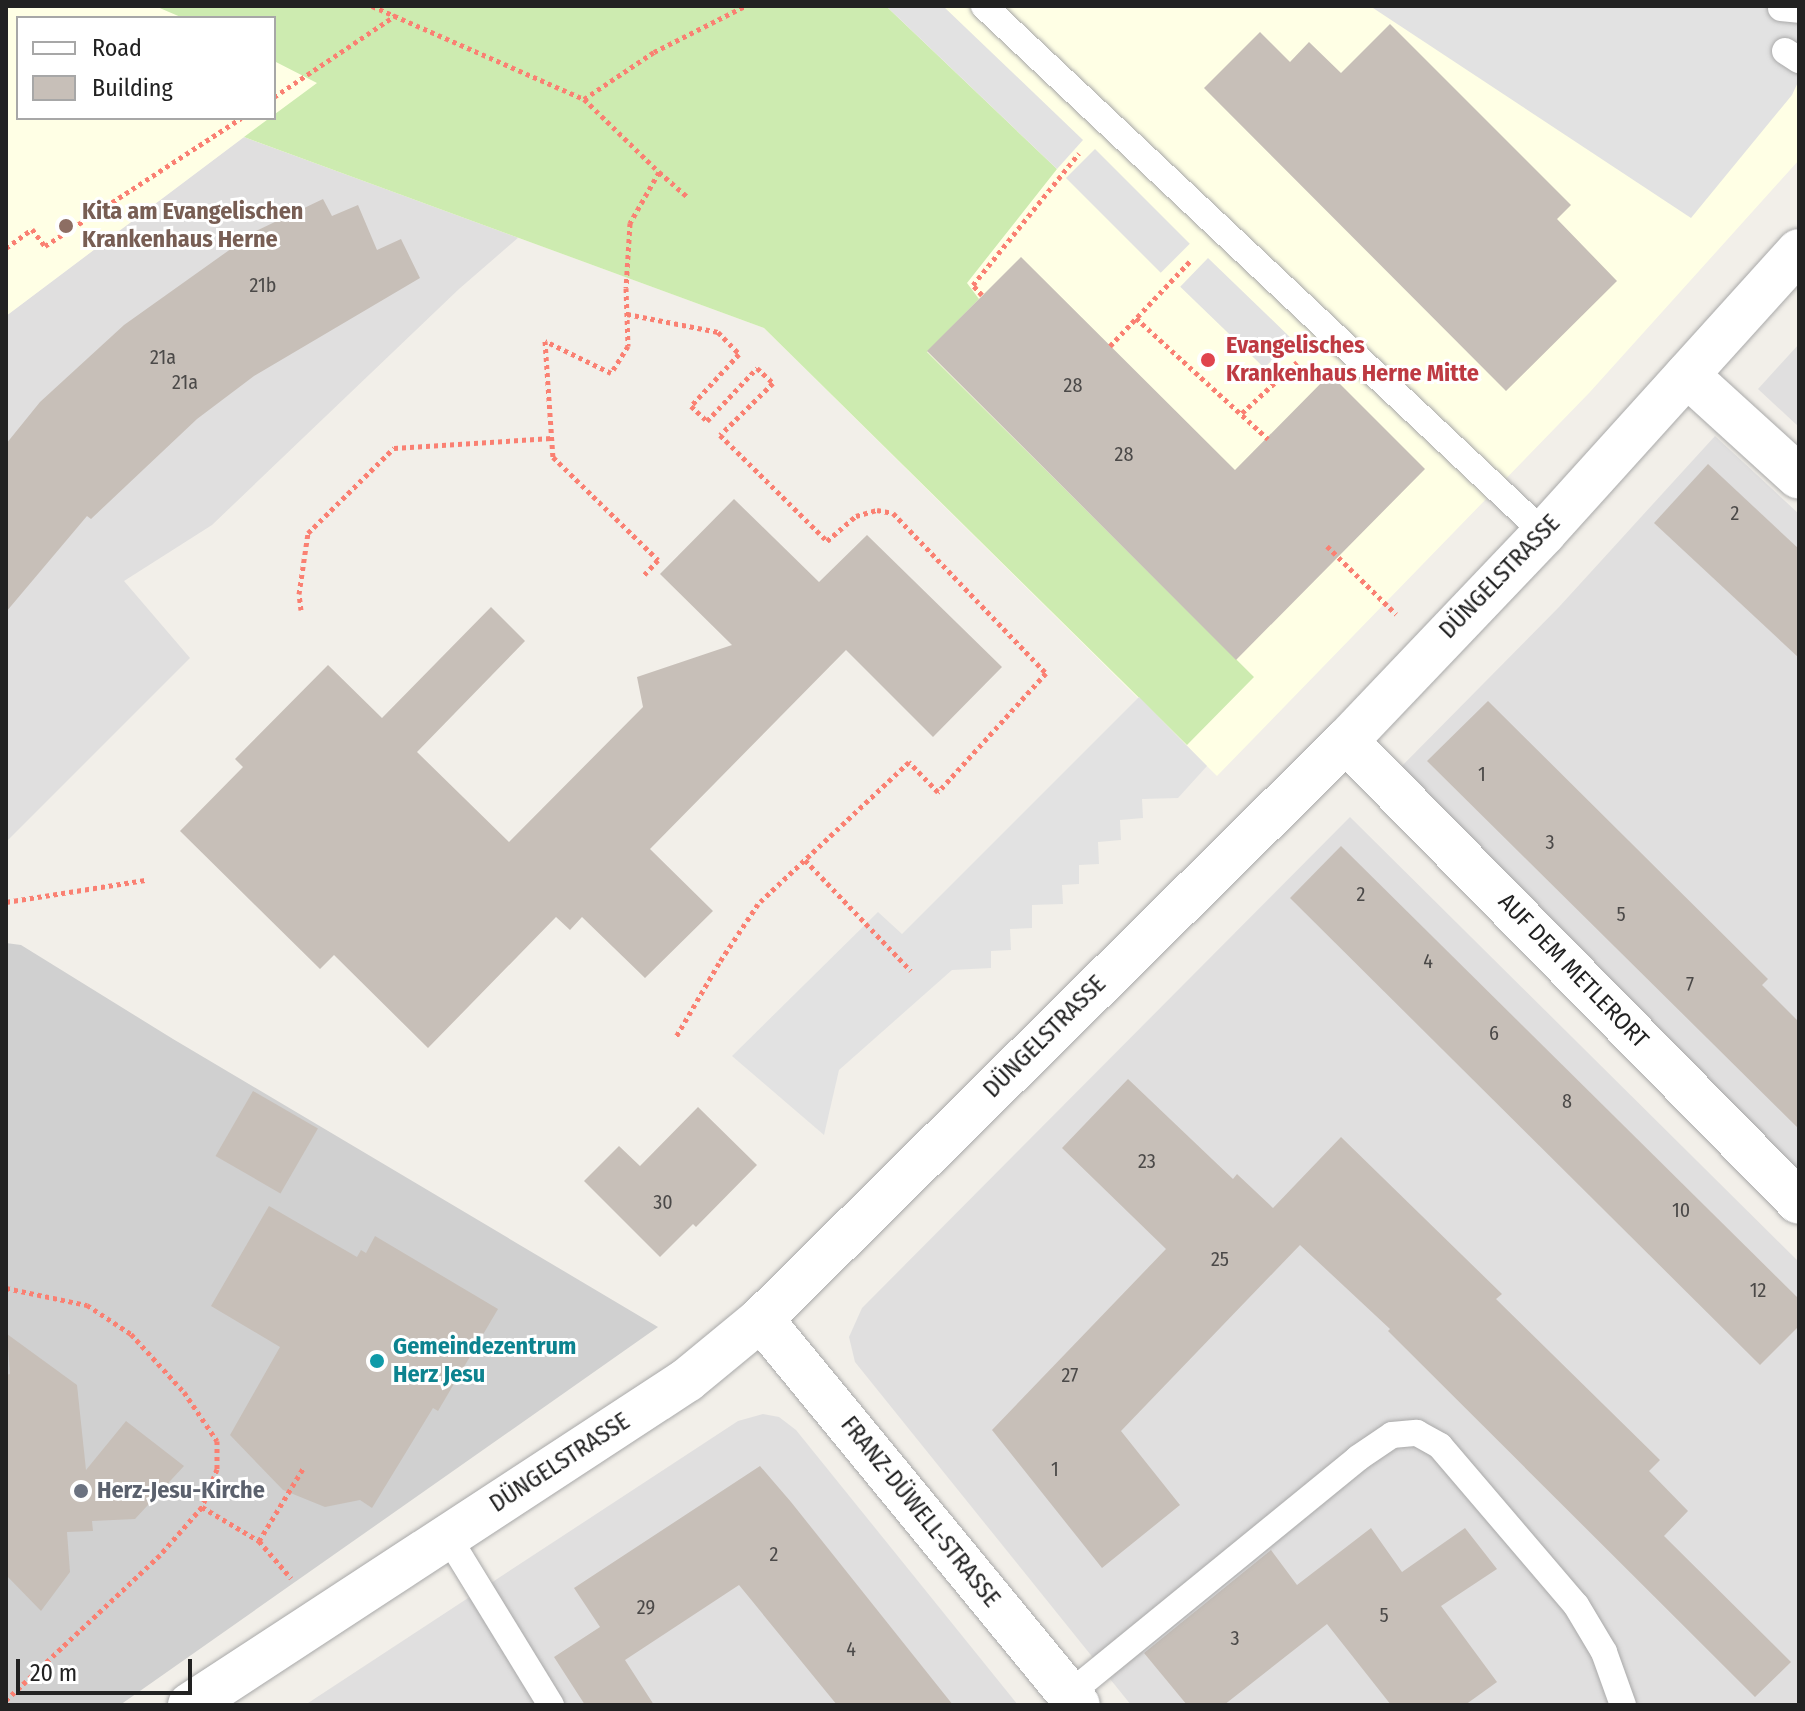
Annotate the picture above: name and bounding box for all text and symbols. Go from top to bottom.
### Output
legend [16,16,276,120]
text: Road [92,34,142,62]
text: Building [92,74,173,102]
place label: Kita am Evangelischen Krankenhaus Herne [82,198,303,254]
marker: Kita am Evangelischen Krankenhaus Herne [57,217,75,235]
house number: 21b [250,273,276,297]
place label: Evangelisches Krankenhaus Herne Mitte [1226,332,1479,388]
house number: 21a [150,345,176,369]
marker: Evangelisches Krankenhaus Herne Mitte [1197,349,1219,371]
house number: 21a [172,370,198,394]
house number: 28 [1064,373,1082,397]
house number: 28 [1115,442,1133,466]
house number: 2 [1731,501,1739,525]
street label: DÜNGELSTRASSE [1434,509,1566,645]
house number: 1 [1478,762,1486,786]
house number: 3 [1545,830,1555,854]
house number: 2 [1357,882,1365,906]
street label: AUF DEM METLERORT [1492,888,1654,1054]
house number: 5 [1616,902,1626,926]
house number: 4 [1423,949,1433,973]
street label: DÜNGELSTRASSE [978,970,1112,1104]
house number: 7 [1686,972,1694,996]
house number: 6 [1489,1021,1499,1045]
house number: 8 [1562,1089,1572,1113]
house number: 23 [1138,1149,1156,1173]
house number: 30 [653,1190,673,1214]
house number: 10 [1672,1198,1690,1222]
house number: 25 [1211,1247,1229,1271]
house number: 12 [1750,1278,1766,1302]
place label: Gemeindezentrum Herz Jesu [393,1333,576,1389]
marker: Gemeindezentrum Herz Jesu [368,1352,386,1370]
house number: 27 [1062,1363,1078,1387]
street label: DÜNGELSTRASSE [485,1407,635,1519]
street label: FRANZ-DÜWELL-STRASSE [834,1411,1006,1613]
house number: 1 [1051,1457,1059,1481]
place label: Herz-Jesu-Kirche [97,1477,265,1505]
marker: Herz-Jesu-Kirche [72,1482,90,1500]
house number: 2 [770,1542,778,1566]
house number: 29 [637,1595,655,1619]
house number: 5 [1379,1603,1389,1627]
house number: 3 [1230,1626,1240,1650]
house number: 4 [846,1637,856,1661]
scale bar [20,1643,196,1693]
text: 20 m [30,1659,77,1687]

